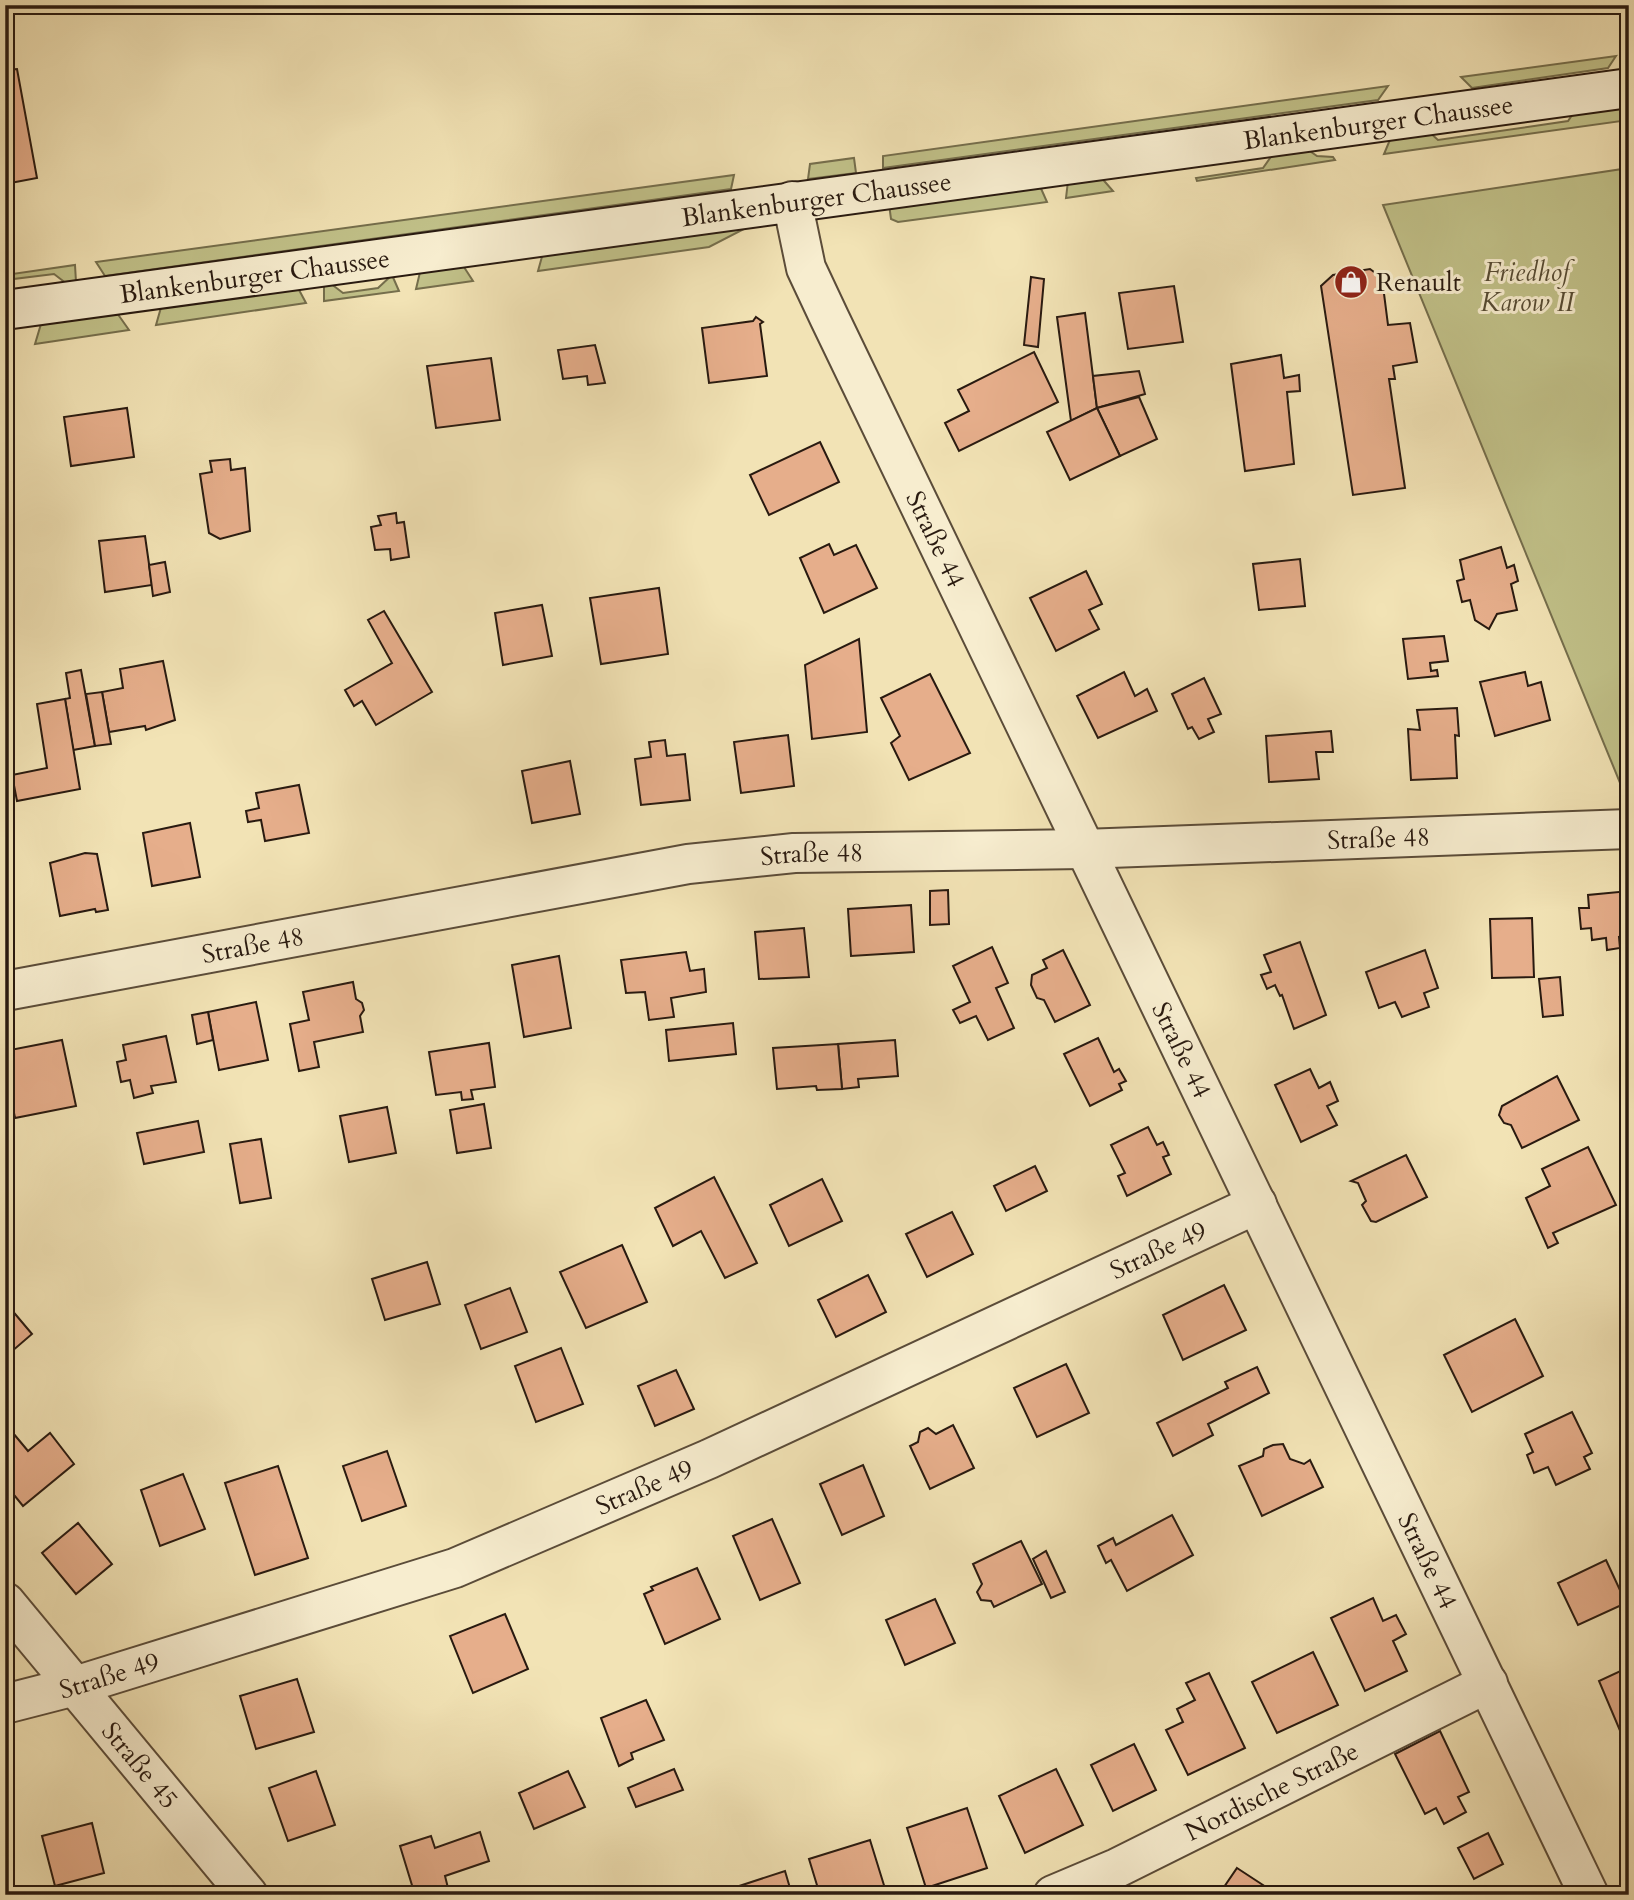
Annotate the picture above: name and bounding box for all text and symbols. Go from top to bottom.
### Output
street label: Blankenburger Chaussee [1241,87,1515,159]
street label: Blankenburger Chaussee [679,164,954,235]
street label: Blankenburger Chaussee [118,241,392,312]
park label: Friedhof Karow II [1480,255,1576,320]
shop icon: Renault [1332,263,1370,301]
place label: Renault [1376,265,1461,300]
street label: Straße 44 [897,485,974,593]
street label: Straße 48 [1326,819,1431,858]
street label: Straße 48 [759,835,863,874]
street label: Straße 48 [199,919,307,972]
street label: Straße 44 [1143,996,1220,1104]
street label: Straße 49 [1104,1213,1212,1288]
street label: Straße 49 [590,1451,699,1524]
street label: Straße 44 [1389,1507,1466,1615]
street label: Straße 49 [56,1644,164,1707]
street label: Straße 45 [94,1715,186,1816]
street label: Nordische Straße [1179,1733,1364,1849]

